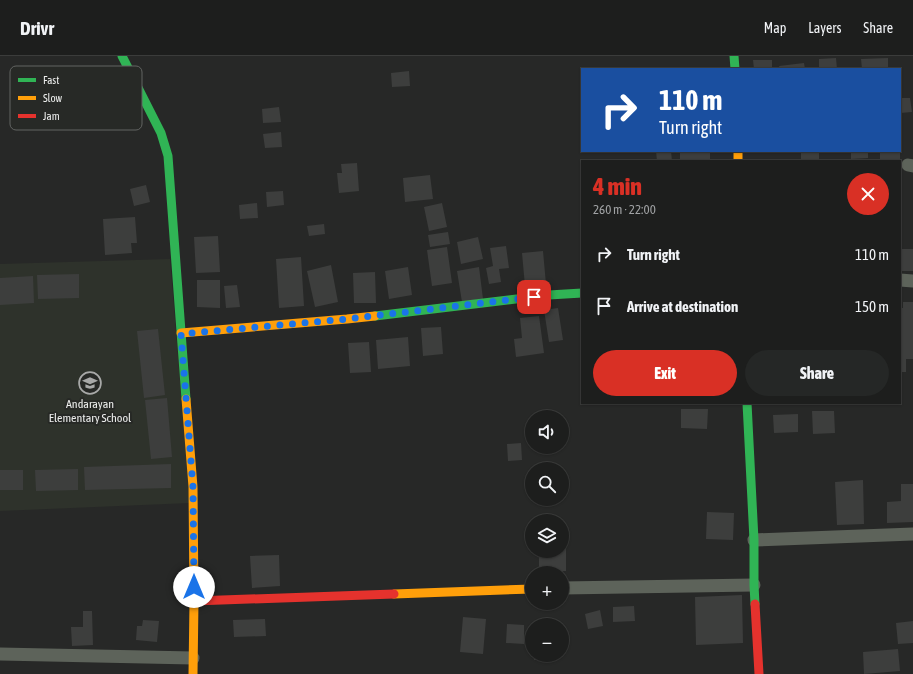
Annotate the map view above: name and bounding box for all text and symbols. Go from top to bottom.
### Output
text: Drivr [20,17,54,39]
text: Map [764,20,786,36]
text: Layers [808,20,841,36]
text: Share [863,20,893,36]
legend [10,66,142,130]
text: Fast [43,74,59,86]
icon: right [593,84,645,136]
text: 110 m [659,84,722,116]
text: Slow [43,92,62,104]
text: Jam [43,110,60,122]
text: Turn right [659,117,722,138]
text: 4 min [593,173,642,200]
button: close [847,173,889,215]
text: 260 m · 22:00 [593,202,656,217]
icon: right [593,243,615,265]
text: Turn right [627,246,680,263]
text: 110 m [855,246,889,263]
pin [517,280,551,314]
icon: arrive [523,286,545,308]
icon: arrive [593,295,615,317]
text: Arrive at destination [627,298,738,315]
text: 150 m [855,298,889,315]
button: Exit [593,350,737,396]
button: Share [745,350,889,396]
school or university icon: Andarayan Elementary School [77,370,103,396]
place label: Andarayan Elementary School [49,397,132,425]
map controls [525,410,569,662]
button: sound [525,410,569,454]
button: search [525,462,569,506]
button: layers [525,514,569,558]
position arrow [173,566,215,608]
button: + [525,566,569,610]
button: − [525,618,569,662]

